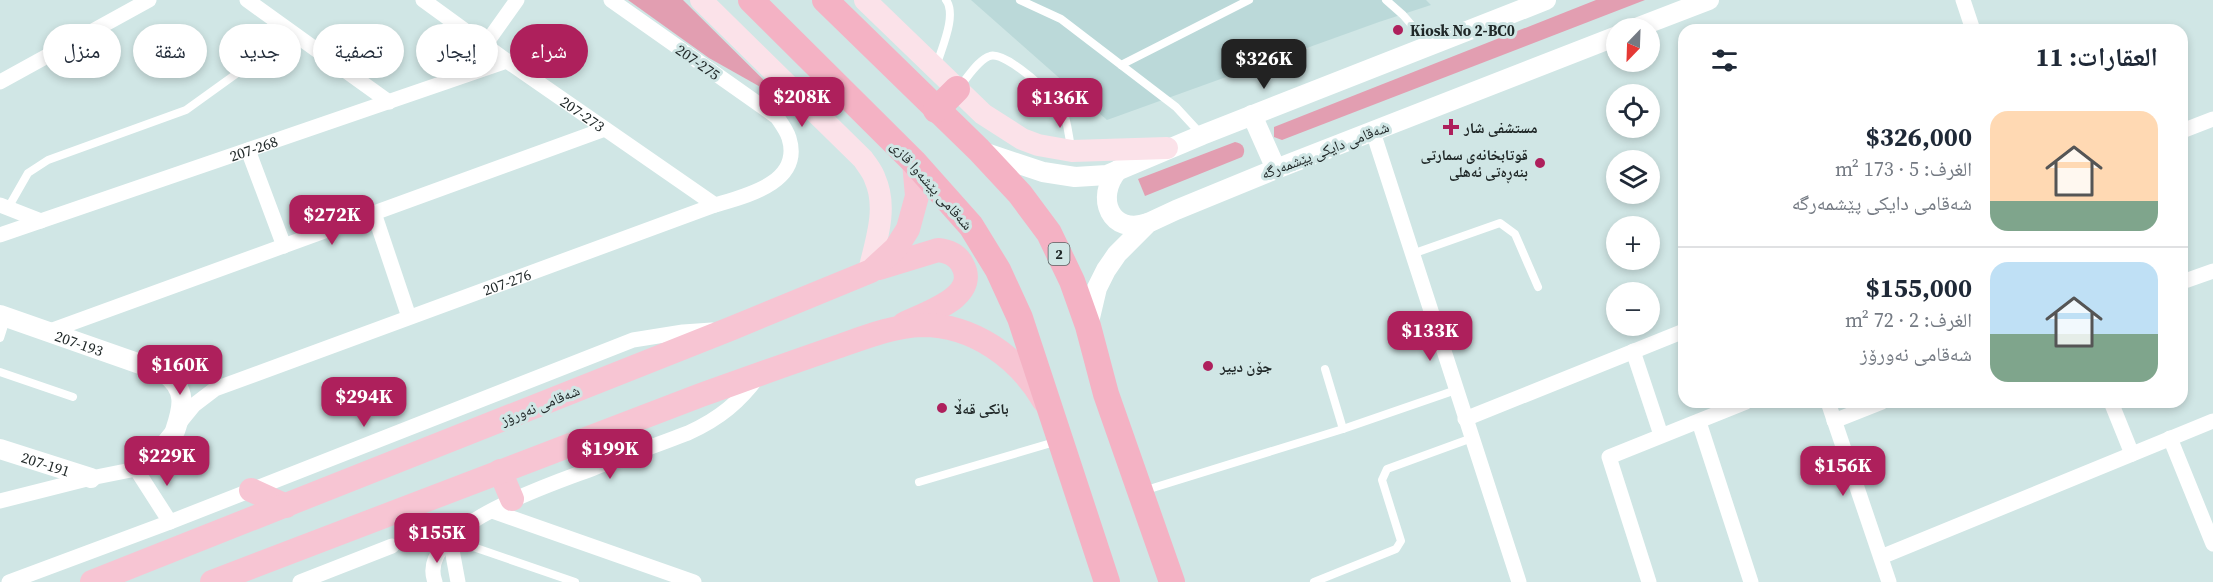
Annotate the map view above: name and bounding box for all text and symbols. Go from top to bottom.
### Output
north arrow [1606,18,1660,72]
map controls [1606,18,1660,336]
place label: Kiosk No 2-BC0 [1410,20,1515,41]
marker: Kiosk No 2-BC0 [1391,23,1405,37]
chip: منزل [43,24,121,78]
chip: شقة [133,24,207,78]
chip: جديد [219,24,301,78]
chip: تصفية [313,24,404,78]
chip: إيجار [416,24,498,78]
chip: شراء [510,24,588,78]
street label: 207-275 [672,39,724,85]
pin: $326K [1222,39,1306,90]
text: العقارات: 11 [2035,39,2158,75]
text: $326K [1235,44,1293,72]
icon: filters [1708,44,1741,77]
pin: $208K [760,77,844,128]
pin: $136K [1018,78,1102,129]
text: $208K [773,82,831,110]
text: $136K [1031,83,1089,111]
button: locate [1606,84,1660,138]
street label: 207-273 [556,91,609,136]
street label: شەقامی دایکی پێشمەرگە [1258,116,1392,184]
place label: مستشفى شار [1463,117,1538,138]
marker: مستشفى شار [1442,118,1460,136]
text: $326,000 [1866,119,1972,155]
street label: 207-268 [227,130,280,166]
icon: home [2038,135,2110,207]
street label: شەقامی پێشەوا قازی [886,136,978,234]
place label: قوتابخانەی سمارتی بنەڕەتی ئەهلی [1420,144,1528,183]
button: layers [1606,150,1660,204]
text: الغرف: 5 · 173 m² [1835,155,1972,183]
marker: قوتابخانەی سمارتی بنەڕەتی ئەهلی [1533,156,1547,170]
text: شەقامی دایکی پێشمەرگە [1792,189,1972,217]
pin: $272K [290,195,374,246]
text: $272K [303,200,361,228]
button: + [1606,216,1660,270]
road number: 2 [1048,243,1070,265]
street label: 207-276 [480,263,534,300]
text: $155,000 [1866,270,1972,306]
button: − [1606,282,1660,336]
icon: home [2038,286,2110,358]
text: الغرف: 2 · 72 m² [1845,306,1972,334]
pin: $133K [1388,311,1472,362]
text: $133K [1401,316,1459,344]
street label: 207-193 [52,325,106,361]
text: شەقامی نەورۆز [1860,340,1972,368]
pin: $160K [138,345,222,396]
text: $160K [151,350,209,378]
place label: جۆن دییر [1219,356,1273,377]
marker: جۆن دییر [1201,359,1215,373]
pin: $294K [322,377,406,428]
street label: شەقامی نەورۆز [496,380,583,431]
text: $294K [335,382,393,410]
place label: بانکی قەڵا [954,398,1009,419]
marker: بانکی قەڵا [935,401,949,415]
pin: $199K [568,429,652,480]
text: $199K [581,434,639,462]
pin: $229K [125,436,209,487]
text: $229K [138,441,196,469]
street label: 207-191 [19,446,73,481]
pin: $156K [1801,446,1885,497]
text: $156K [1814,451,1872,479]
pin: $155K [395,513,479,564]
text: $155K [408,518,466,546]

